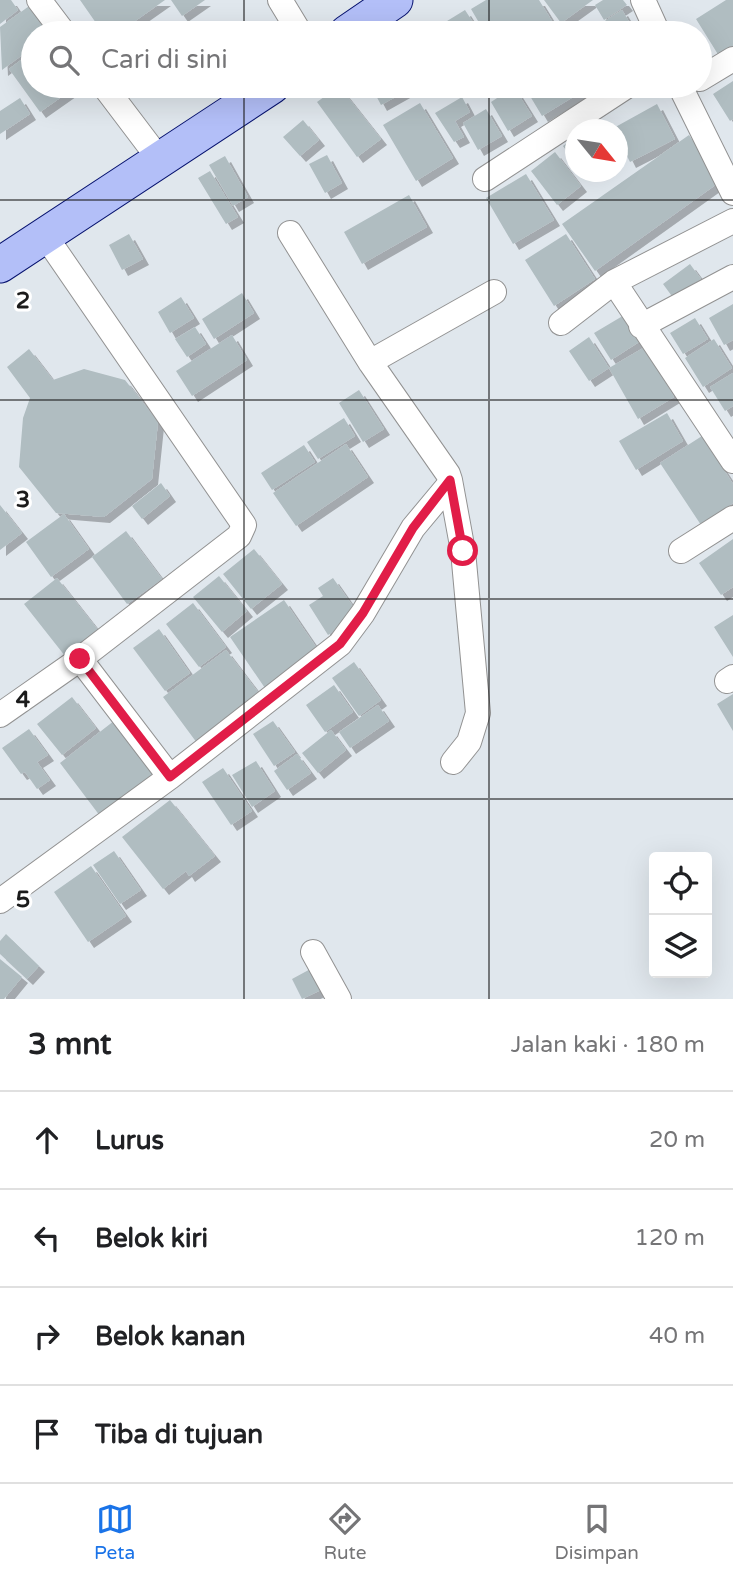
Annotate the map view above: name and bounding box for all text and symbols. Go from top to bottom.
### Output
search box [21,21,712,98]
icon: search [45,41,83,79]
text: Cari di sini [101,44,228,75]
north arrow [565,119,628,182]
text: 2 [16,287,30,315]
text: 3 [16,486,30,514]
route start [447,535,478,566]
route end [64,643,95,674]
text: 4 [16,686,31,714]
map controls [649,852,712,978]
button: locate [649,852,712,915]
text: 5 [16,886,30,914]
button: layers [649,915,712,978]
text: 3 mnt [28,1026,112,1063]
text: Jalan kaki · 180 m [511,1031,705,1059]
icon: ahead [28,1121,66,1159]
text: Lurus [95,1125,164,1156]
text: 20 m [649,1126,705,1154]
icon: left [28,1219,66,1257]
text: Belok kiri [95,1223,208,1254]
text: 120 m [635,1224,705,1252]
icon: right [28,1317,66,1355]
text: Belok kanan [95,1321,246,1352]
text: 40 m [649,1322,705,1350]
icon: arrive [28,1415,66,1453]
text: Tiba di tujuan [95,1419,263,1450]
tab: Peta [94,1500,135,1564]
tab: Rute [323,1500,366,1564]
tab: Disimpan [555,1500,639,1564]

